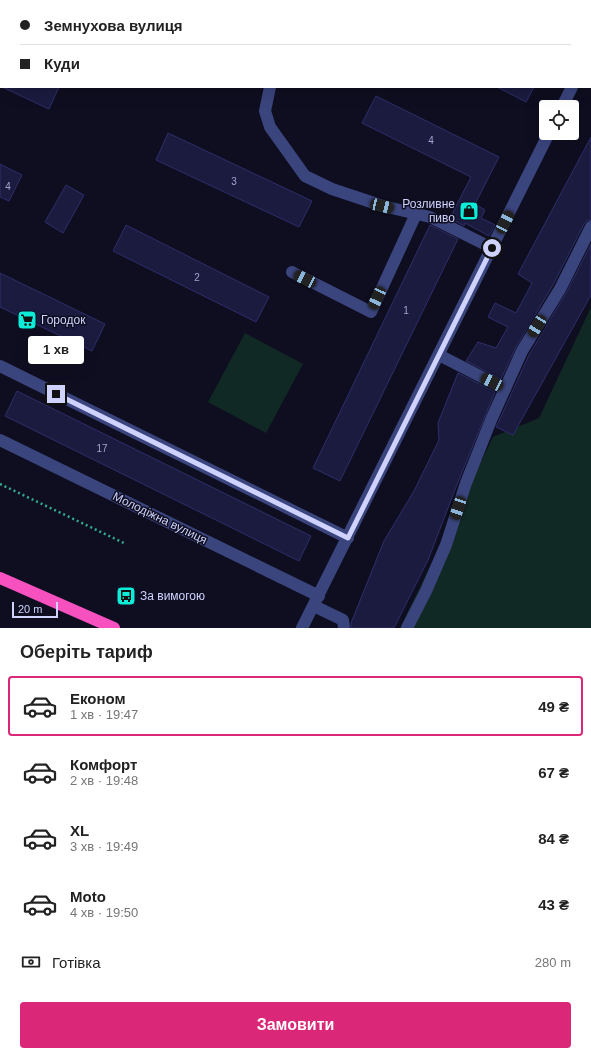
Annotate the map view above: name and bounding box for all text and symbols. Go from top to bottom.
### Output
text: Земнухова вулиця [44,17,183,34]
text: Куди [44,55,80,72]
map controls [539,100,579,140]
button: locate [539,100,579,140]
house number: 4 [428,135,434,146]
house number: 3 [231,176,237,187]
house number: 4 [5,181,11,192]
car [369,197,395,215]
place label: Розливне пиво [402,197,455,225]
shop icon: Розливне пиво [458,200,480,222]
car [494,209,516,235]
route start [483,239,501,257]
car [292,268,318,290]
house number: 2 [194,272,200,283]
car [366,285,388,311]
house number: 1 [403,305,409,316]
supermarket icon: Городок [16,309,38,331]
place label: Городок [41,313,86,327]
car [526,313,548,339]
callout: 1 хв [28,336,84,364]
text: 1 хв [43,342,69,357]
car [479,371,505,393]
route end [47,385,65,403]
house number: 17 [96,443,108,454]
street label: Молодіжна вулиця [110,489,210,547]
car [449,495,467,521]
bus stop icon: За вимогою [115,585,137,607]
place label: За вимогою [140,589,205,603]
scale bar [12,600,58,619]
text: 20 m [18,603,42,615]
text: Оберіть тариф [20,642,153,662]
icon: car [22,688,58,724]
text: Економ [70,690,126,707]
text: 49 ₴ [538,698,569,715]
text: 1 хв · 19:47 [70,707,138,722]
icon: car [22,754,58,790]
text: Комфорт [70,756,137,773]
text: 67 ₴ [538,764,569,781]
text: 2 хв · 19:48 [70,773,138,788]
icon: car [22,820,58,856]
text: XL [70,822,89,839]
text: 84 ₴ [538,830,569,847]
text: 3 хв · 19:49 [70,839,138,854]
icon: car [22,886,58,922]
text: Moto [70,888,106,905]
text: 43 ₴ [538,896,569,913]
text: 4 хв · 19:50 [70,905,138,920]
icon: cash [20,951,42,973]
text: Готівка [52,954,101,971]
text: 280 m [535,955,571,970]
button: Замовити [20,1002,571,1048]

